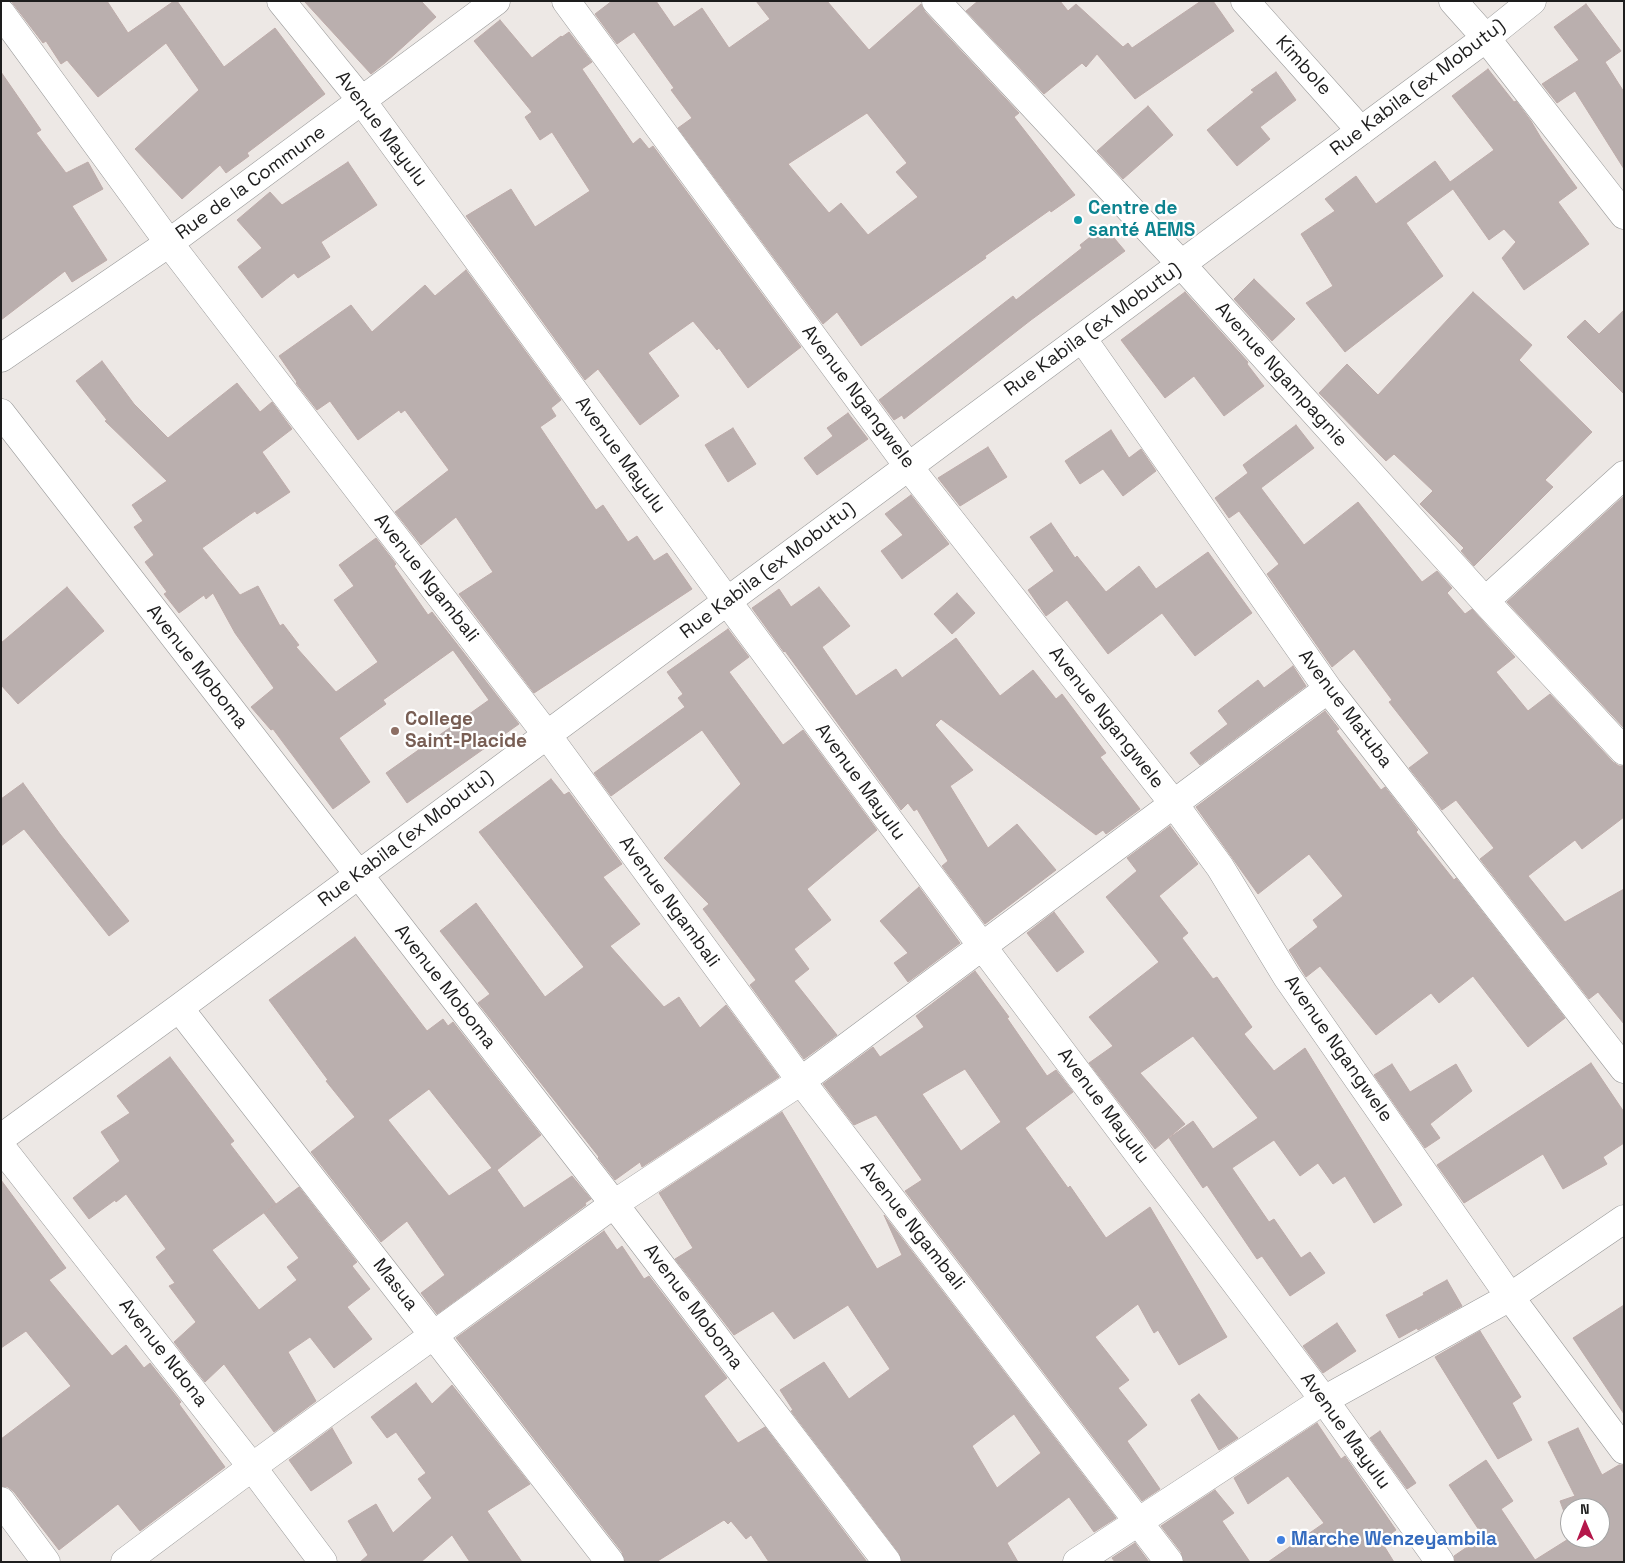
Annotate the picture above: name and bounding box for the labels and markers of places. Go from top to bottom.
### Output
place label: Centre de santé AEMS [1088,198,1195,242]
marker: Centre de santé AEMS [1072,214,1084,226]
place label: College Saint-Placide [405,709,527,753]
marker: College Saint-Placide [389,725,401,737]
place label: Marche Wenzeyambila [1291,1529,1497,1551]
marker: Marche Wenzeyambila [1275,1534,1287,1546]

